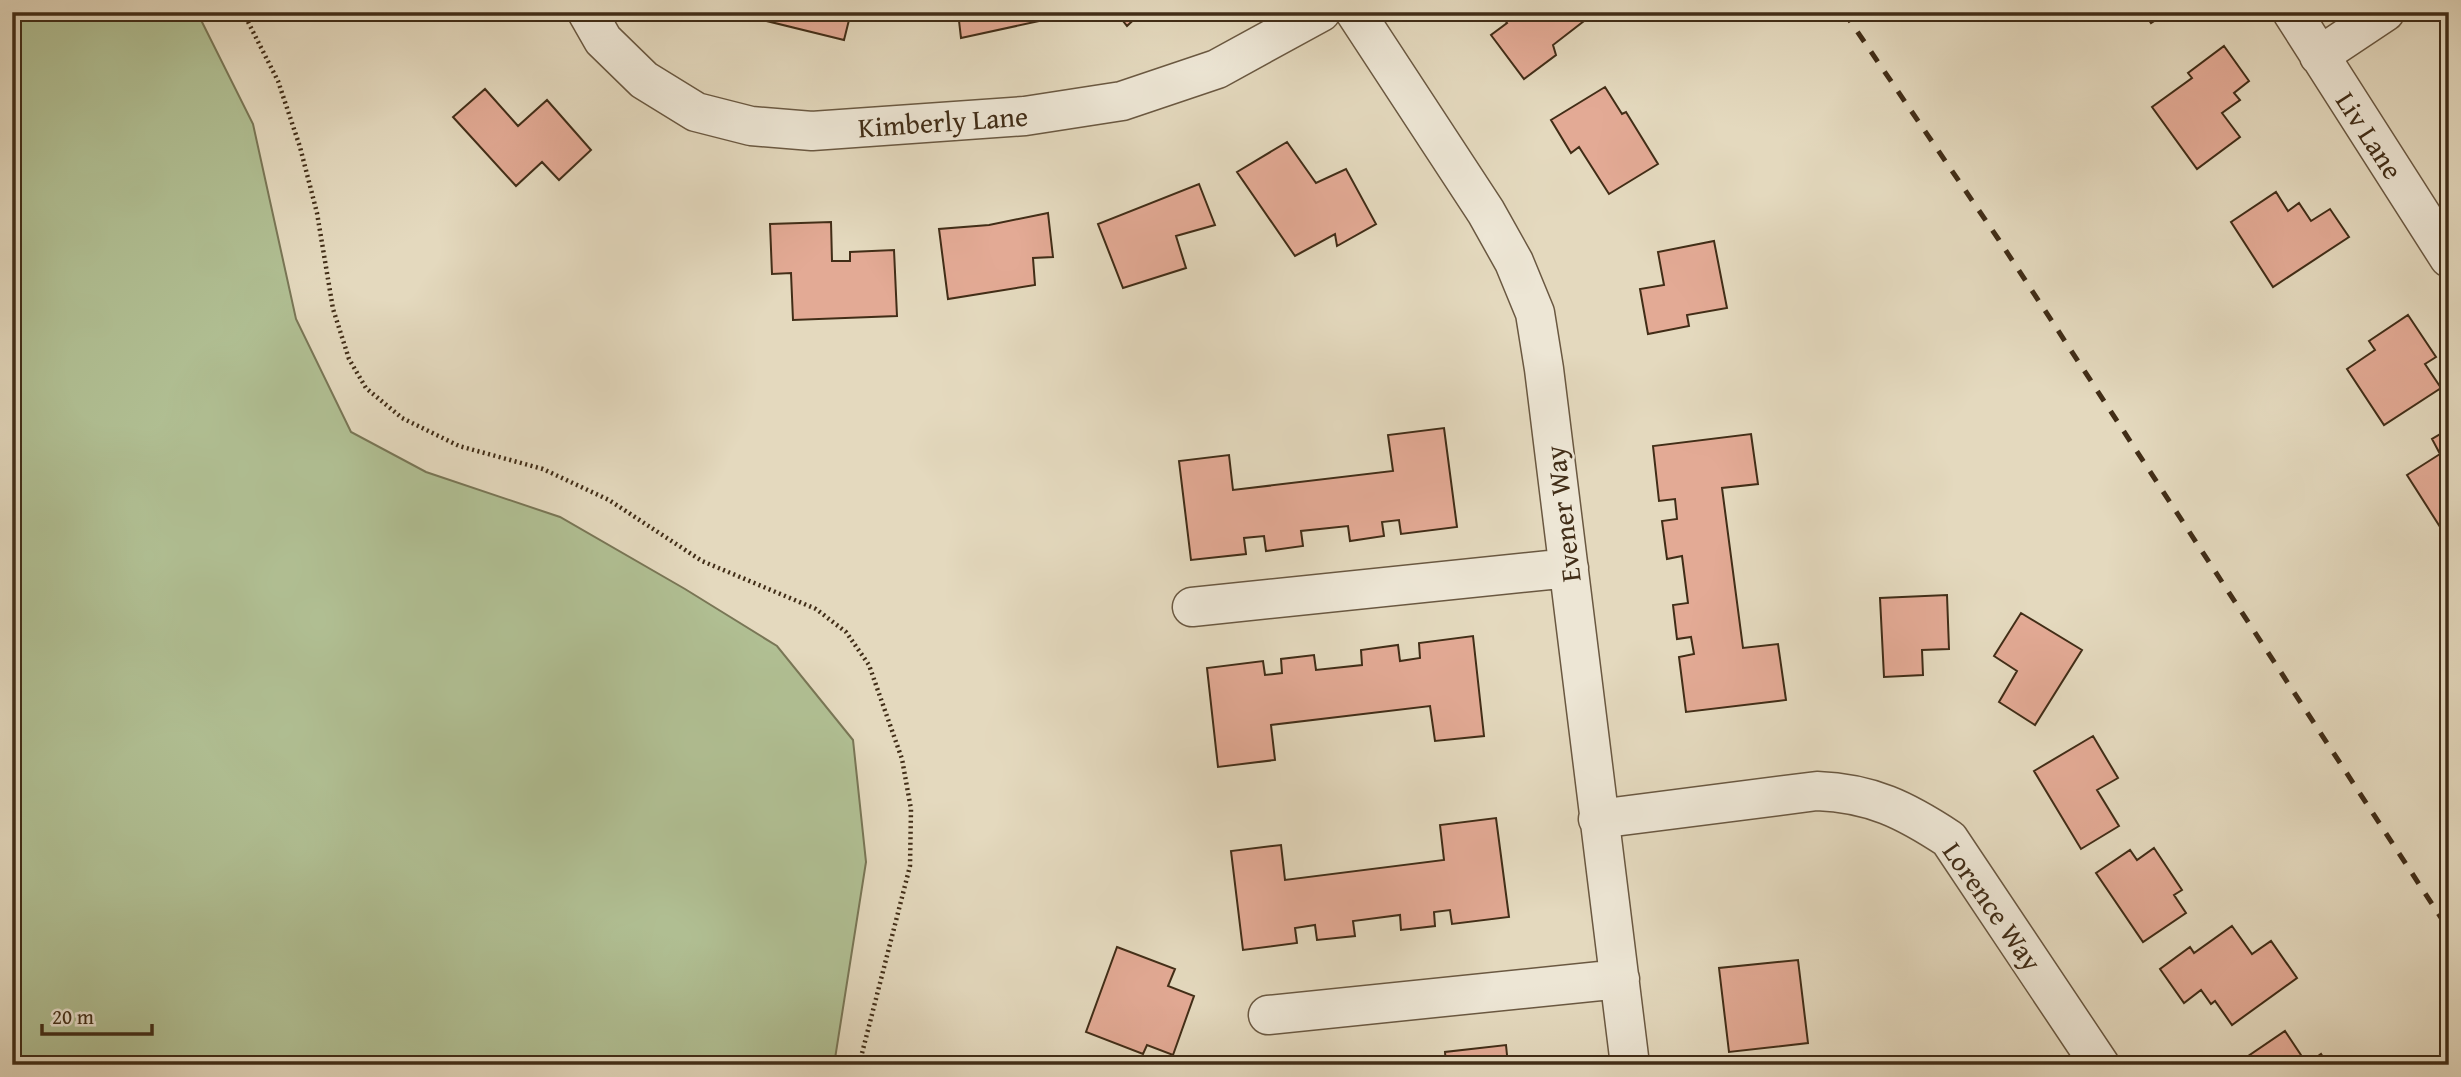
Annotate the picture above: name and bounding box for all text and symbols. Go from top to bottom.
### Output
street label: Liv Lane [2326,83,2414,187]
street label: Kimberly Lane [857,95,1029,147]
street label: Evener Way [1533,443,1591,585]
street label: Lorence Way [1933,833,2053,979]
scale bar [42,993,152,1037]
text: 20 m [52,1001,94,1032]

